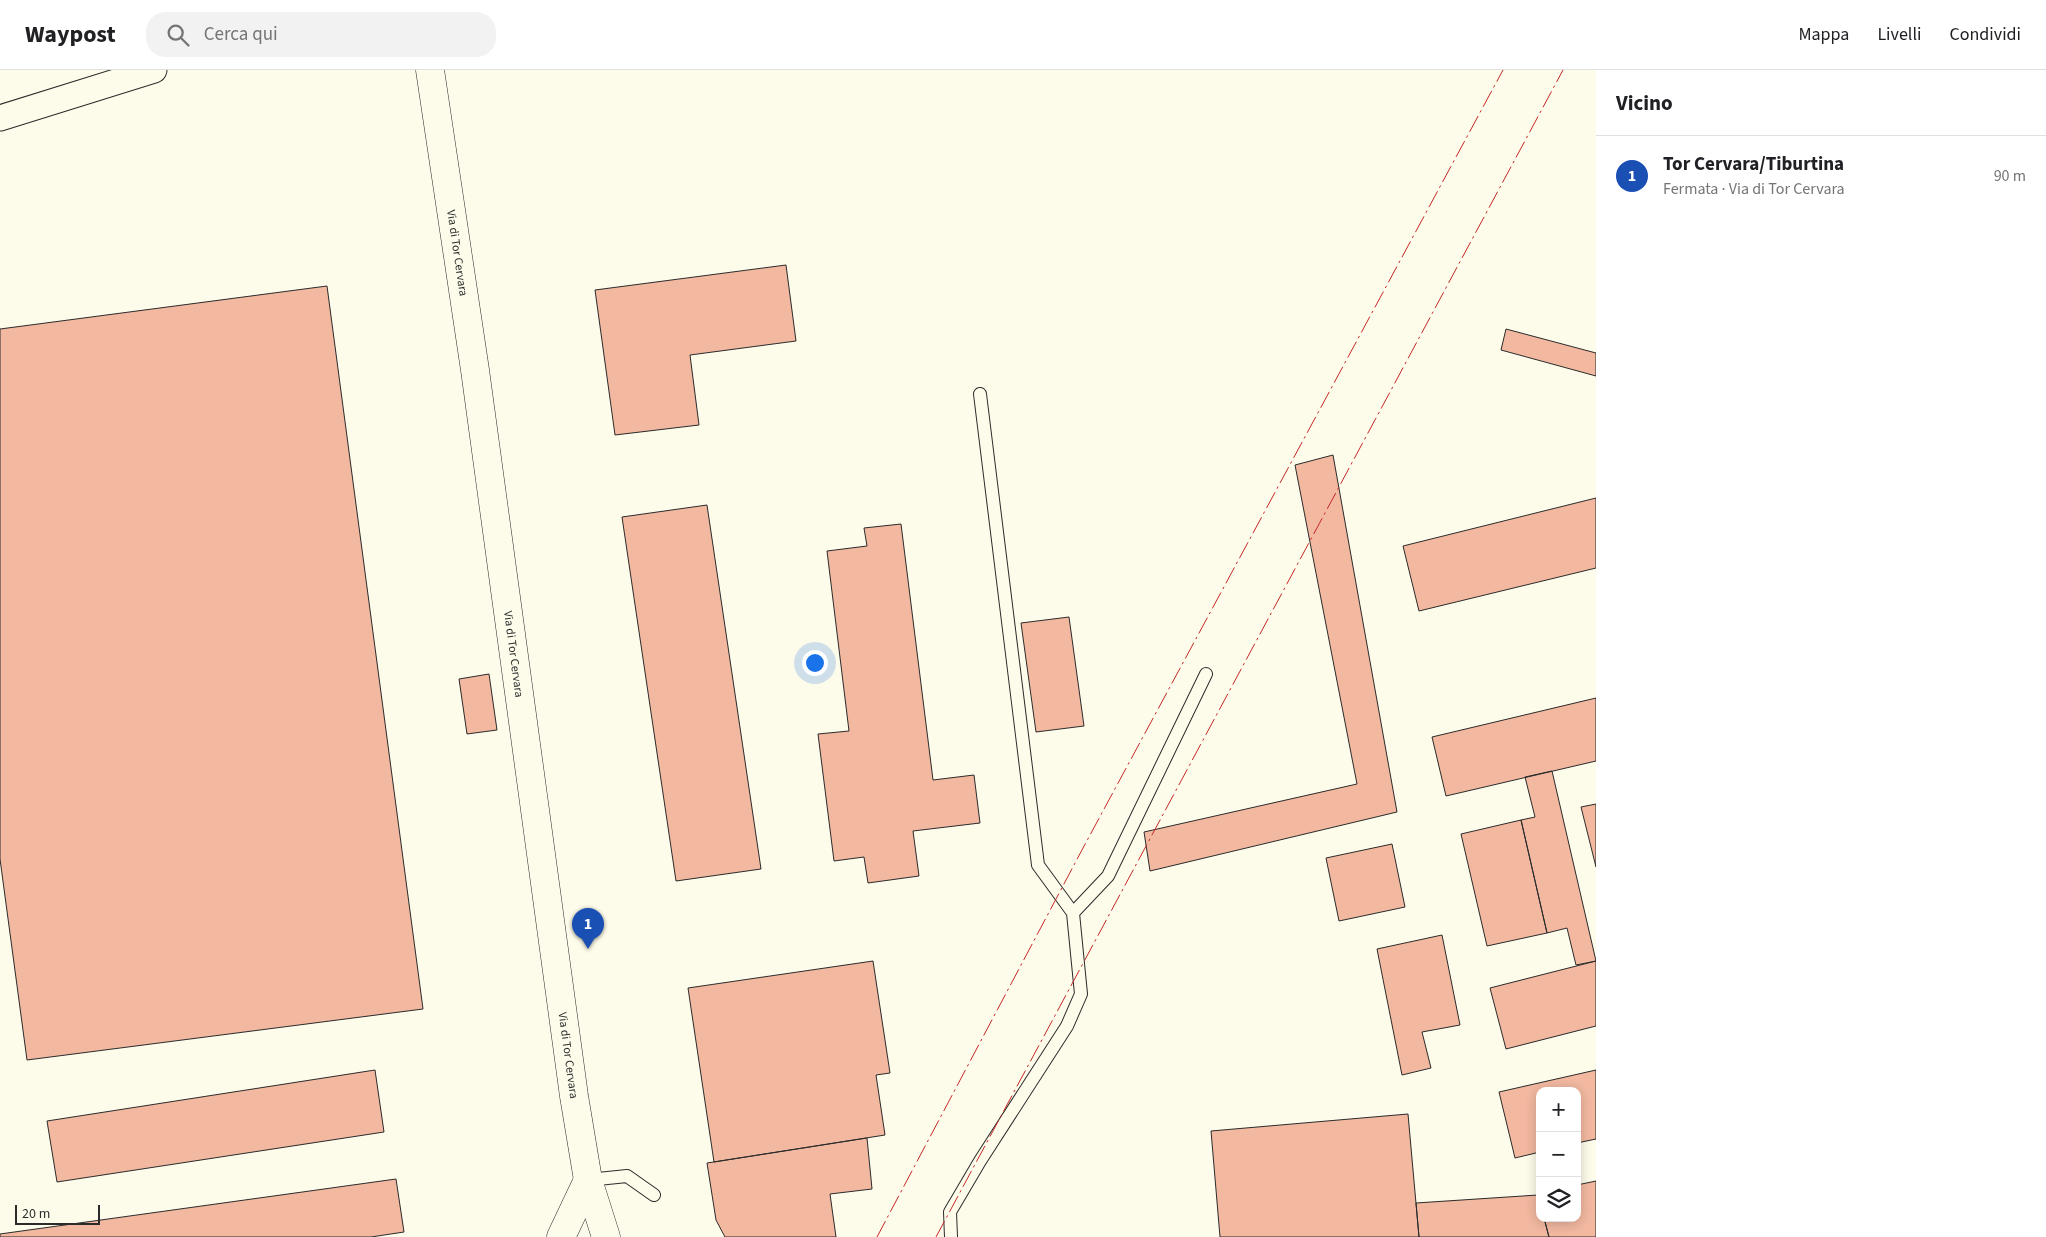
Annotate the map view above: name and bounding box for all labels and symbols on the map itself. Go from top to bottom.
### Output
street label: Via di Tor Cervara [442,209,472,297]
street label: Via di Tor Cervara [499,610,528,698]
your location [802,650,828,676]
pin: 1 [572,908,604,949]
street label: Via di Tor Cervara [554,1011,582,1100]
scale bar [15,1202,100,1225]

